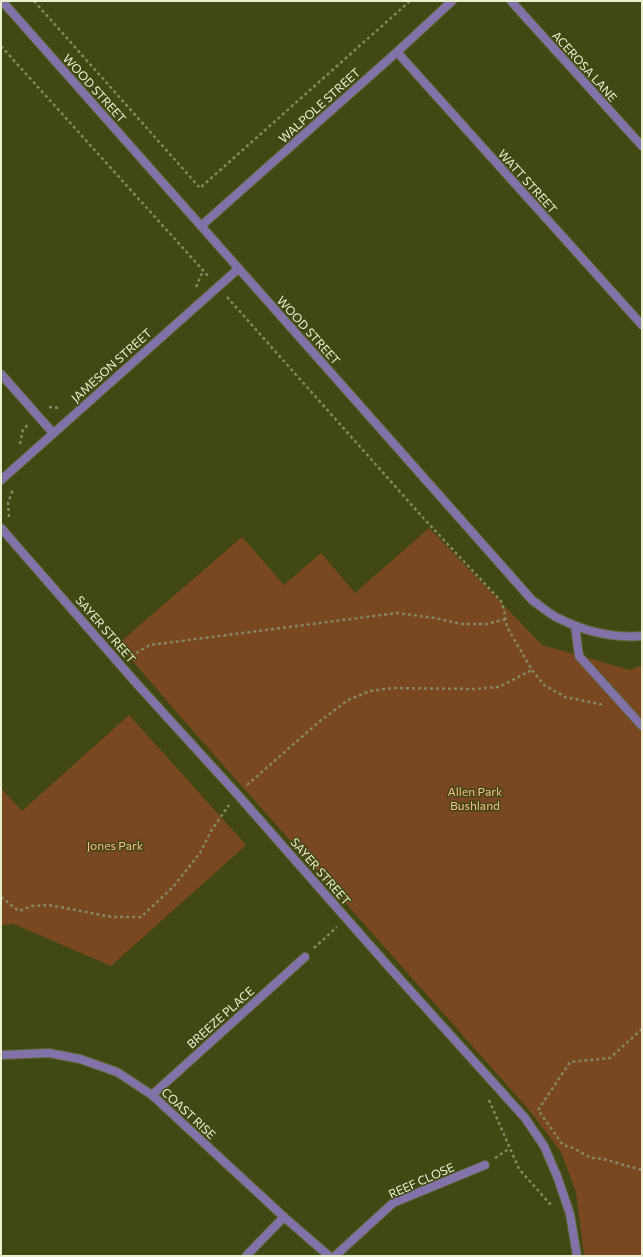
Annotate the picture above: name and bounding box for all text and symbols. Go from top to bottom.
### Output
street label: ACEROSA LANE [550,28,620,104]
street label: WOOD STREET [61,51,130,125]
street label: WALPOLE STREET [275,65,363,145]
street label: WATT STREET [496,146,560,216]
street label: WOOD STREET [275,293,344,367]
street label: JAMESON STREET [68,325,155,405]
street label: SAYER STREET [73,593,139,666]
park label: Allen Park Bushland [448,784,503,812]
street label: SAYER STREET [288,835,354,908]
park label: Jones Park [87,838,144,853]
street label: BREEZE PLACE [184,983,256,1051]
street label: COAST RISE [159,1085,219,1141]
street label: REEF CLOSE [386,1159,456,1201]

